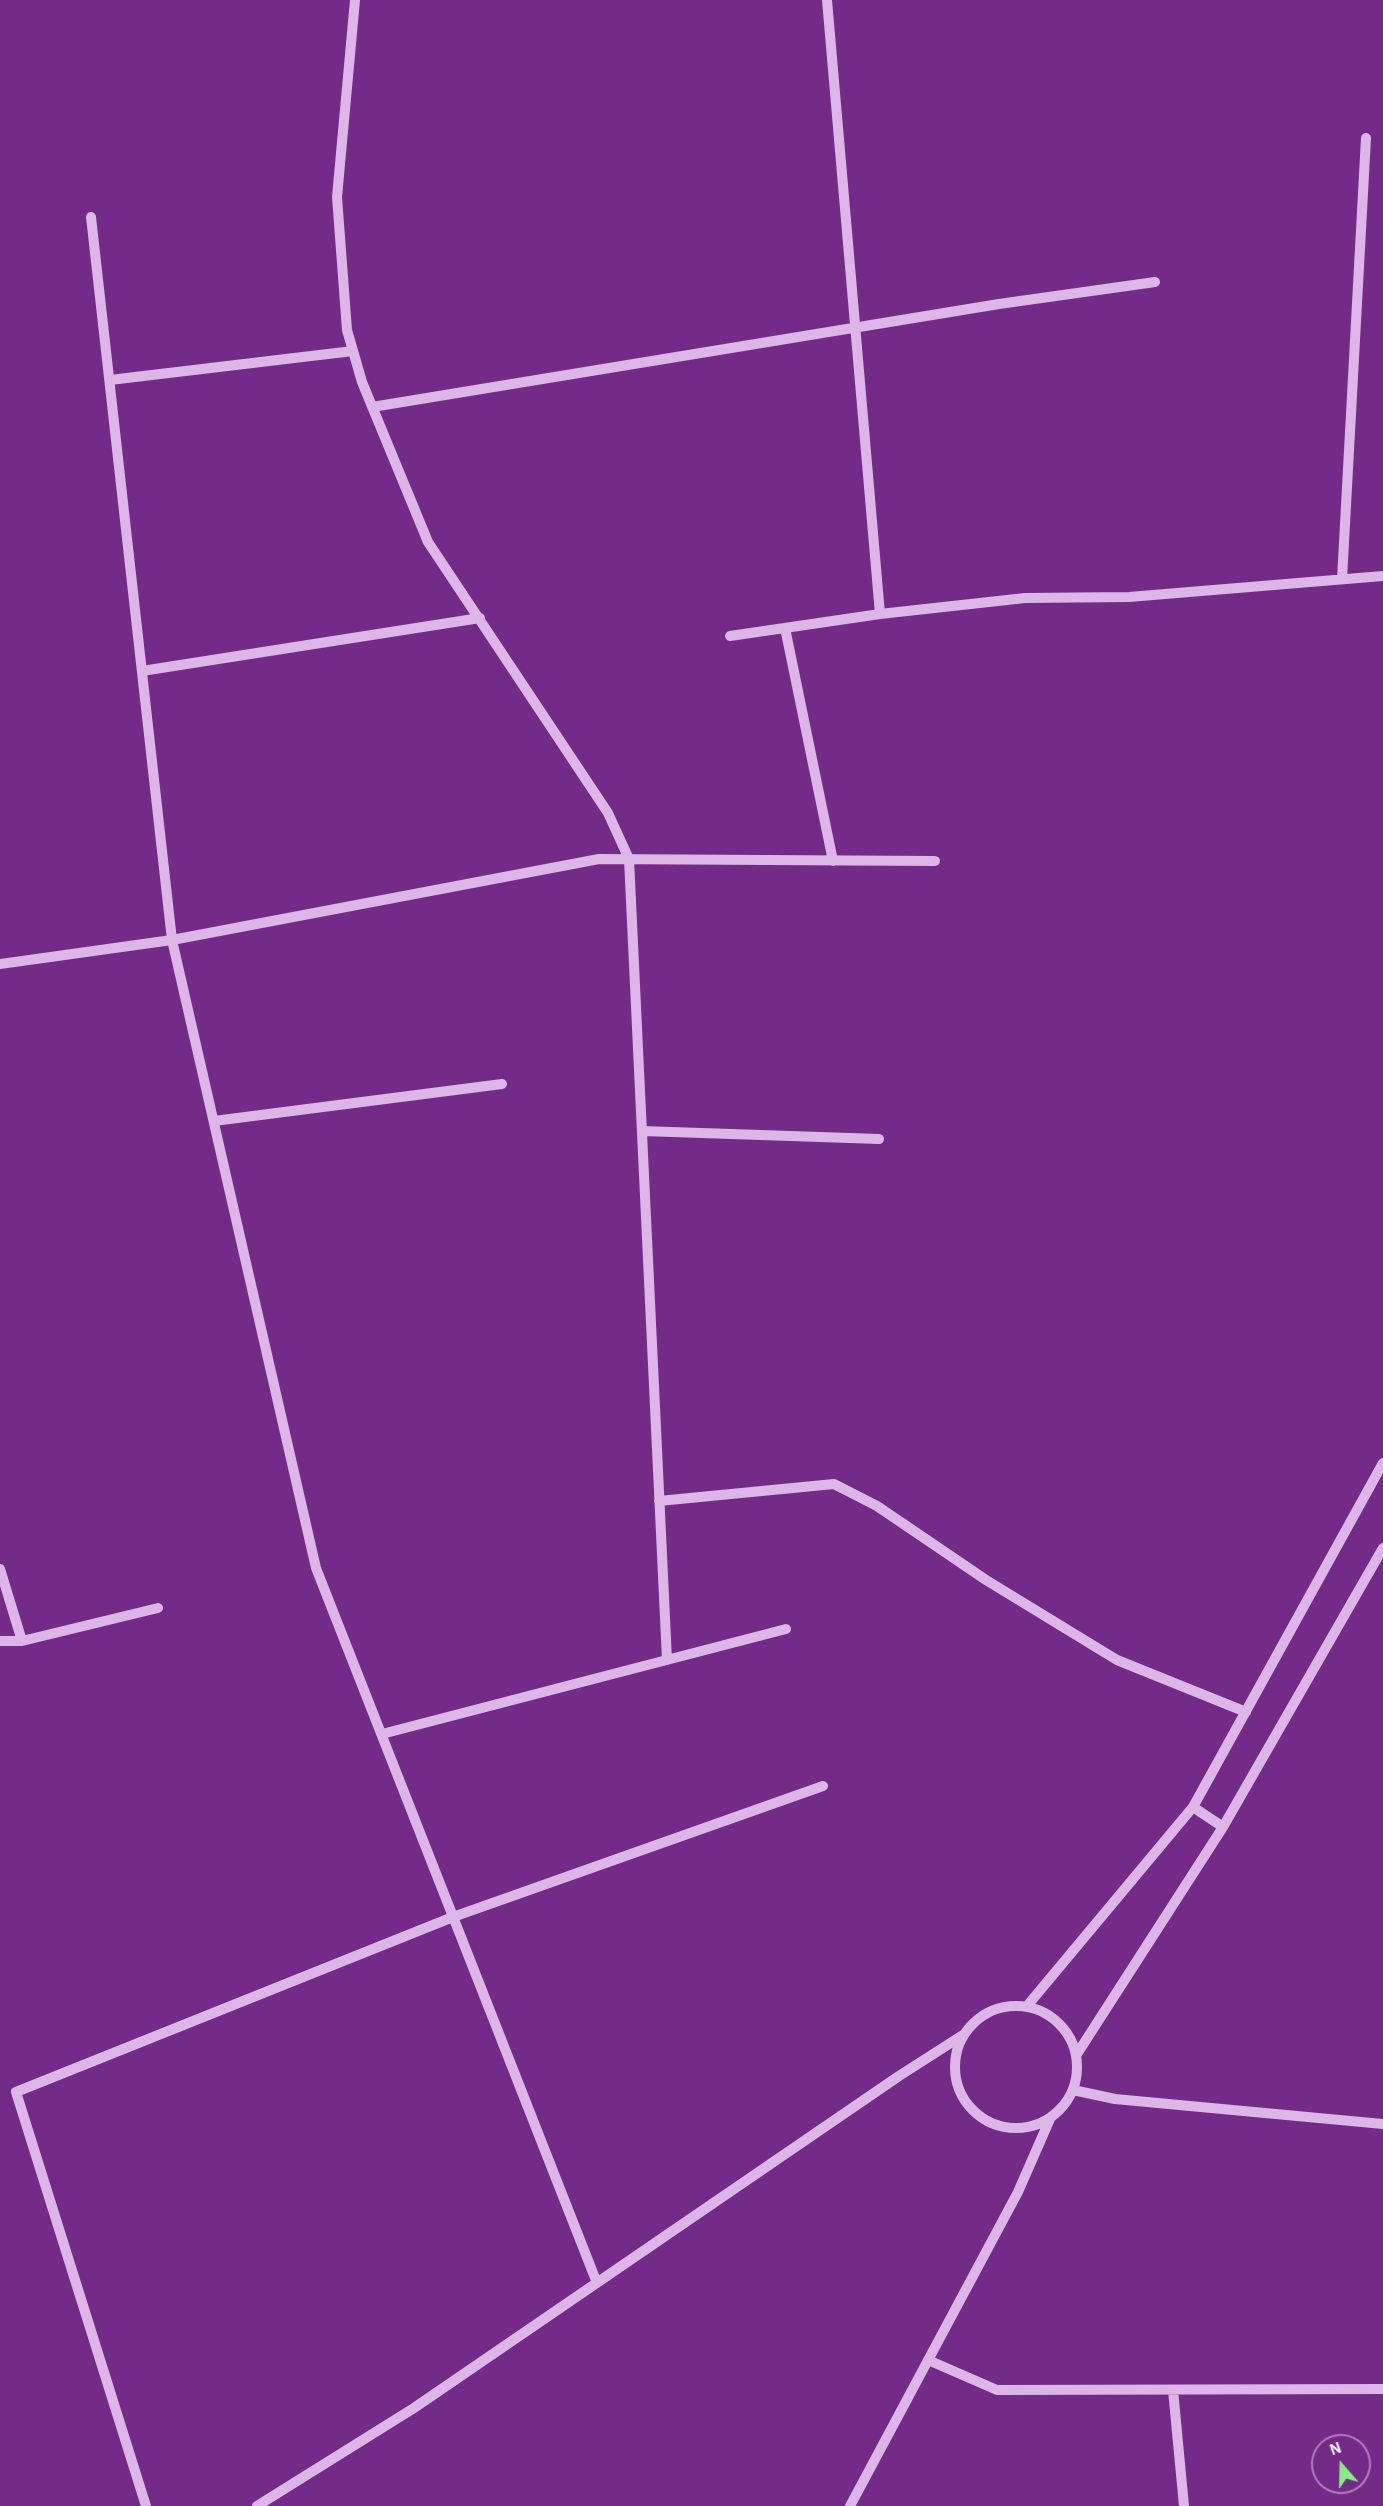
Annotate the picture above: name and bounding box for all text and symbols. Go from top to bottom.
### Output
north arrow [1311,2434,1371,2494]
text: N [1328,2440,1343,2458]

